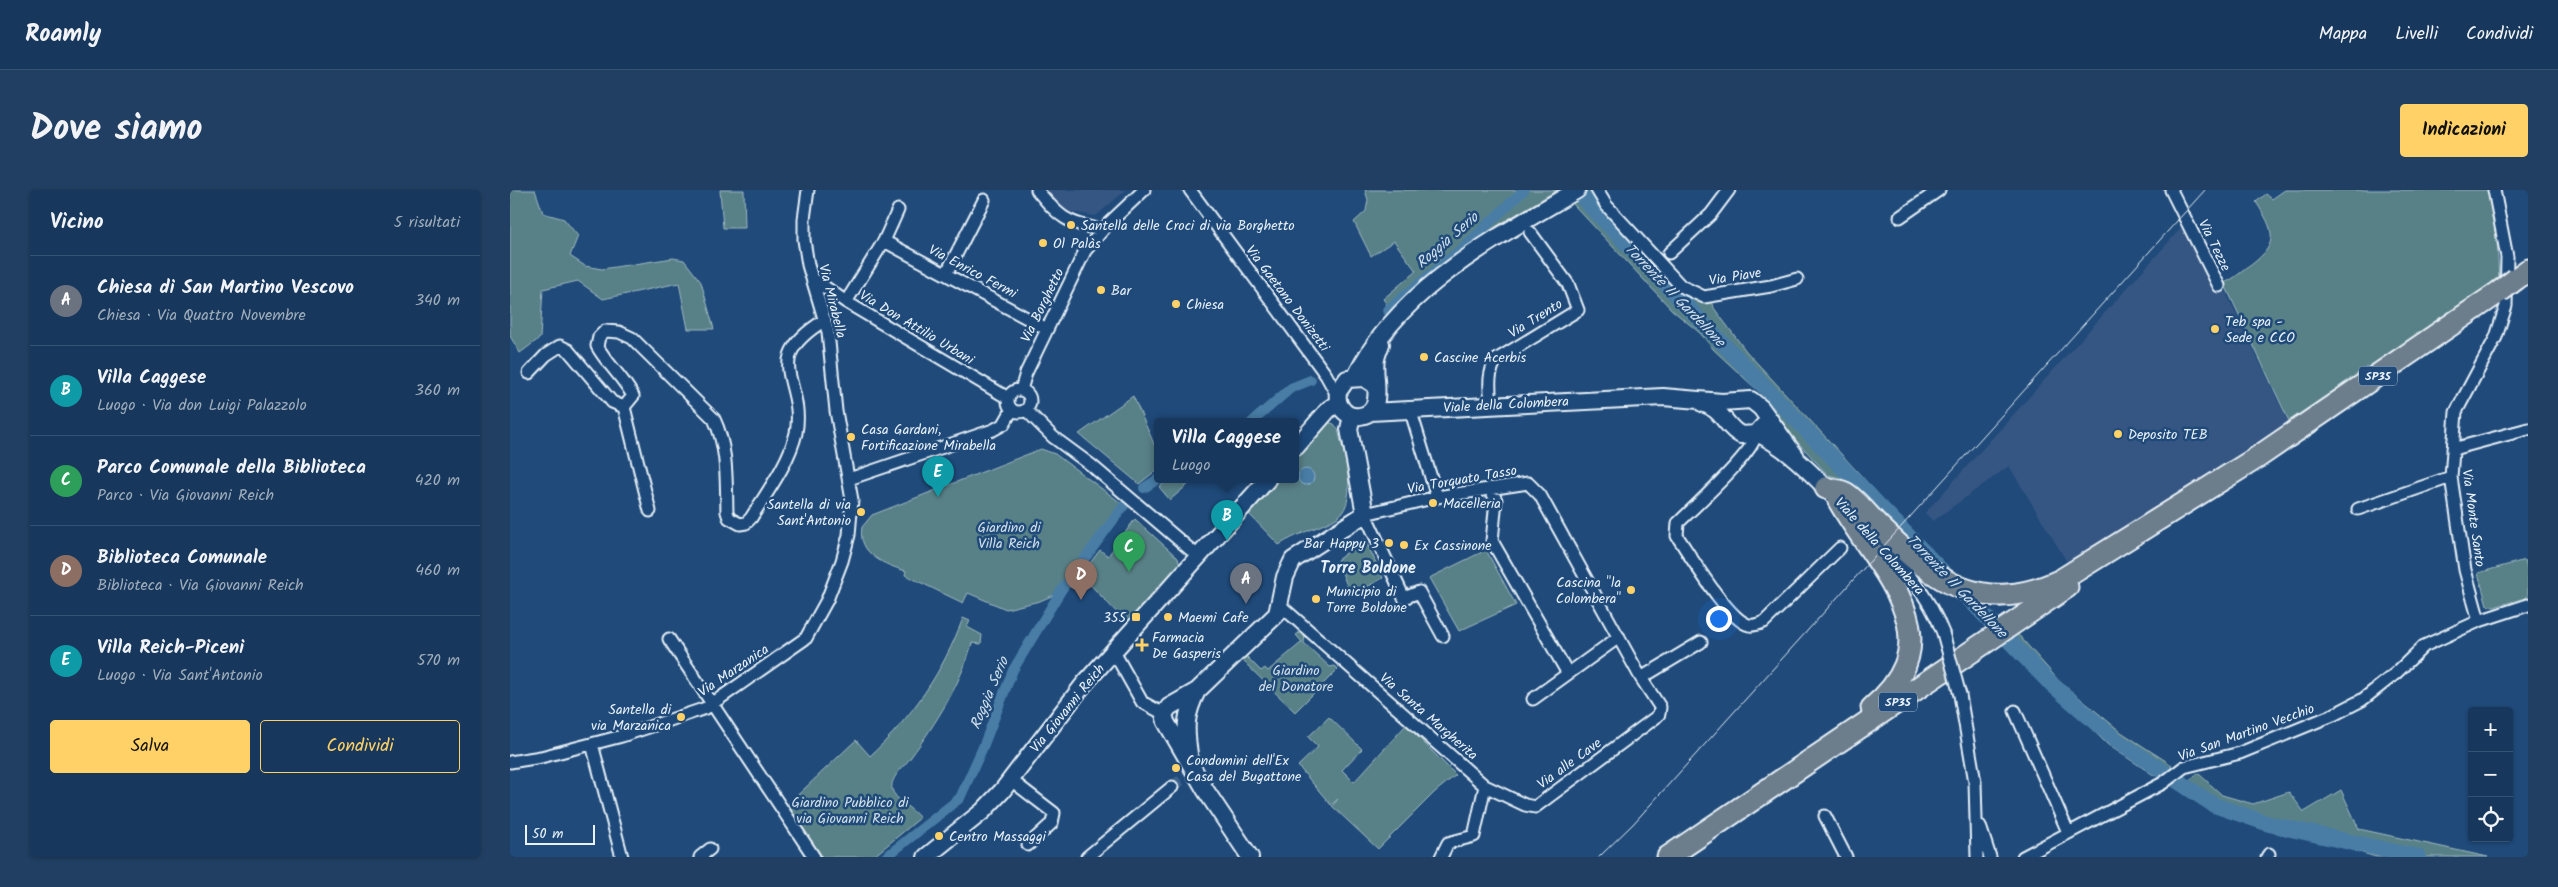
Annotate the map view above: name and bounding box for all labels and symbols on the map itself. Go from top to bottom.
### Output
water label: Roggia Serio [1411,206,1485,275]
place label: Santella delle Croci di via Borghetto [1081,215,1295,237]
street label: Via Tezze [2192,216,2236,276]
marker: Santella delle Croci di via Borghetto [1065,219,1077,231]
place label: Ol Palàs [1053,233,1101,255]
marker: Ol Palàs [1037,237,1049,249]
water label: Torrente Il Gardellone [1618,238,1731,354]
street label: Via Enrico Fermi [924,239,1021,305]
street label: Via Gaetano Donizetti [1240,241,1335,357]
street label: Via Mirabella [812,262,852,341]
street label: Via Piave [1707,262,1764,292]
street label: Via Borghetto [1015,264,1070,346]
place label: Bar [1111,280,1132,302]
marker: Bar [1095,284,1107,296]
street label: Via Don Attilio Urbani [855,285,979,371]
street label: Via Trento [1504,293,1567,344]
place label: Chiesa [1186,294,1224,316]
marker: Chiesa [1170,298,1182,310]
place label: Teb spa - Sede e CCO [2225,311,2295,349]
marker: Teb spa - Sede e CCO [2209,323,2221,335]
place label: Cascine Acerbis [1434,347,1526,369]
marker: Cascine Acerbis [1418,351,1430,363]
road number: SP35 [2359,367,2397,386]
street label: Viale della Colombera [1443,391,1569,419]
place label: Casa Gardani, Fortificazione Mirabella [861,419,996,457]
place label: Deposito TEB [2128,424,2208,446]
marker: Deposito TEB [2112,428,2124,440]
marker: Casa Gardani, Fortificazione Mirabella [845,431,857,443]
pin: E [922,456,954,497]
street label: Via Torquato Tasso [1406,460,1519,500]
street label: Via Monte Santo [2455,468,2491,568]
place label: Macelleria [1443,493,1501,515]
street label: Viale della Colombera [1829,493,1929,601]
place label: Santella di via Sant'Antonio [767,494,851,532]
marker: Macelleria [1427,497,1439,509]
pin: B [1211,500,1243,541]
marker: Santella di via Sant'Antonio [855,506,867,518]
park label: Giardino di Villa Reich [977,517,1041,555]
water label: Torrente Il Gardellone [1900,529,2013,645]
pin: C [1113,531,1145,572]
place label: Bar Happy 3 [1304,533,1379,555]
place label: Ex Cassinone [1414,535,1492,557]
marker: Bar Happy 3 [1383,537,1395,549]
marker: Ex Cassinone [1398,539,1410,551]
district label: Torre Boldone [1320,556,1416,581]
pin: D [1065,559,1097,600]
pin: A [1230,563,1262,604]
place label: Cascina "la Colombera" [1556,572,1621,610]
place label: Municipio di Torre Boldone [1326,581,1407,619]
marker: Cascina "la Colombera" [1625,584,1637,596]
marker: Municipio di Torre Boldone [1310,593,1322,605]
your location [1706,606,1732,632]
place label: 355 [1103,607,1127,629]
place label: Maemi Cafe [1178,607,1249,629]
marker: 355 [1130,611,1142,623]
marker: Maemi Cafe [1162,611,1174,623]
place label: Farmacia De Gasperis [1152,627,1221,665]
street label: Via Marzanica [694,639,774,703]
marker: Farmacia De Gasperis [1136,639,1148,651]
water label: Roggia Serio [964,652,1016,733]
street label: Via Giovanni Reich [1025,659,1111,758]
park label: Giardino del Donatore [1259,660,1334,698]
street label: Via Santa Margherita [1374,668,1483,766]
road number: SP35 [1879,692,1917,712]
street label: Via San Martino Vecchio [2175,698,2318,768]
place label: Santella di via Marzanica [591,699,672,737]
marker: Santella di via Marzanica [675,711,687,723]
street label: Via alle Cave [1533,732,1607,795]
place label: Condomini dell'Ex Casa del Bugattone [1186,750,1302,788]
marker: Condomini dell'Ex Casa del Bugattone [1170,762,1182,774]
park label: Giardino Pubblico di via Giovanni Reich [791,792,909,830]
scale bar [525,822,595,845]
place label: Centro Massaggi [949,826,1047,848]
marker: Centro Massaggi [933,830,945,842]

